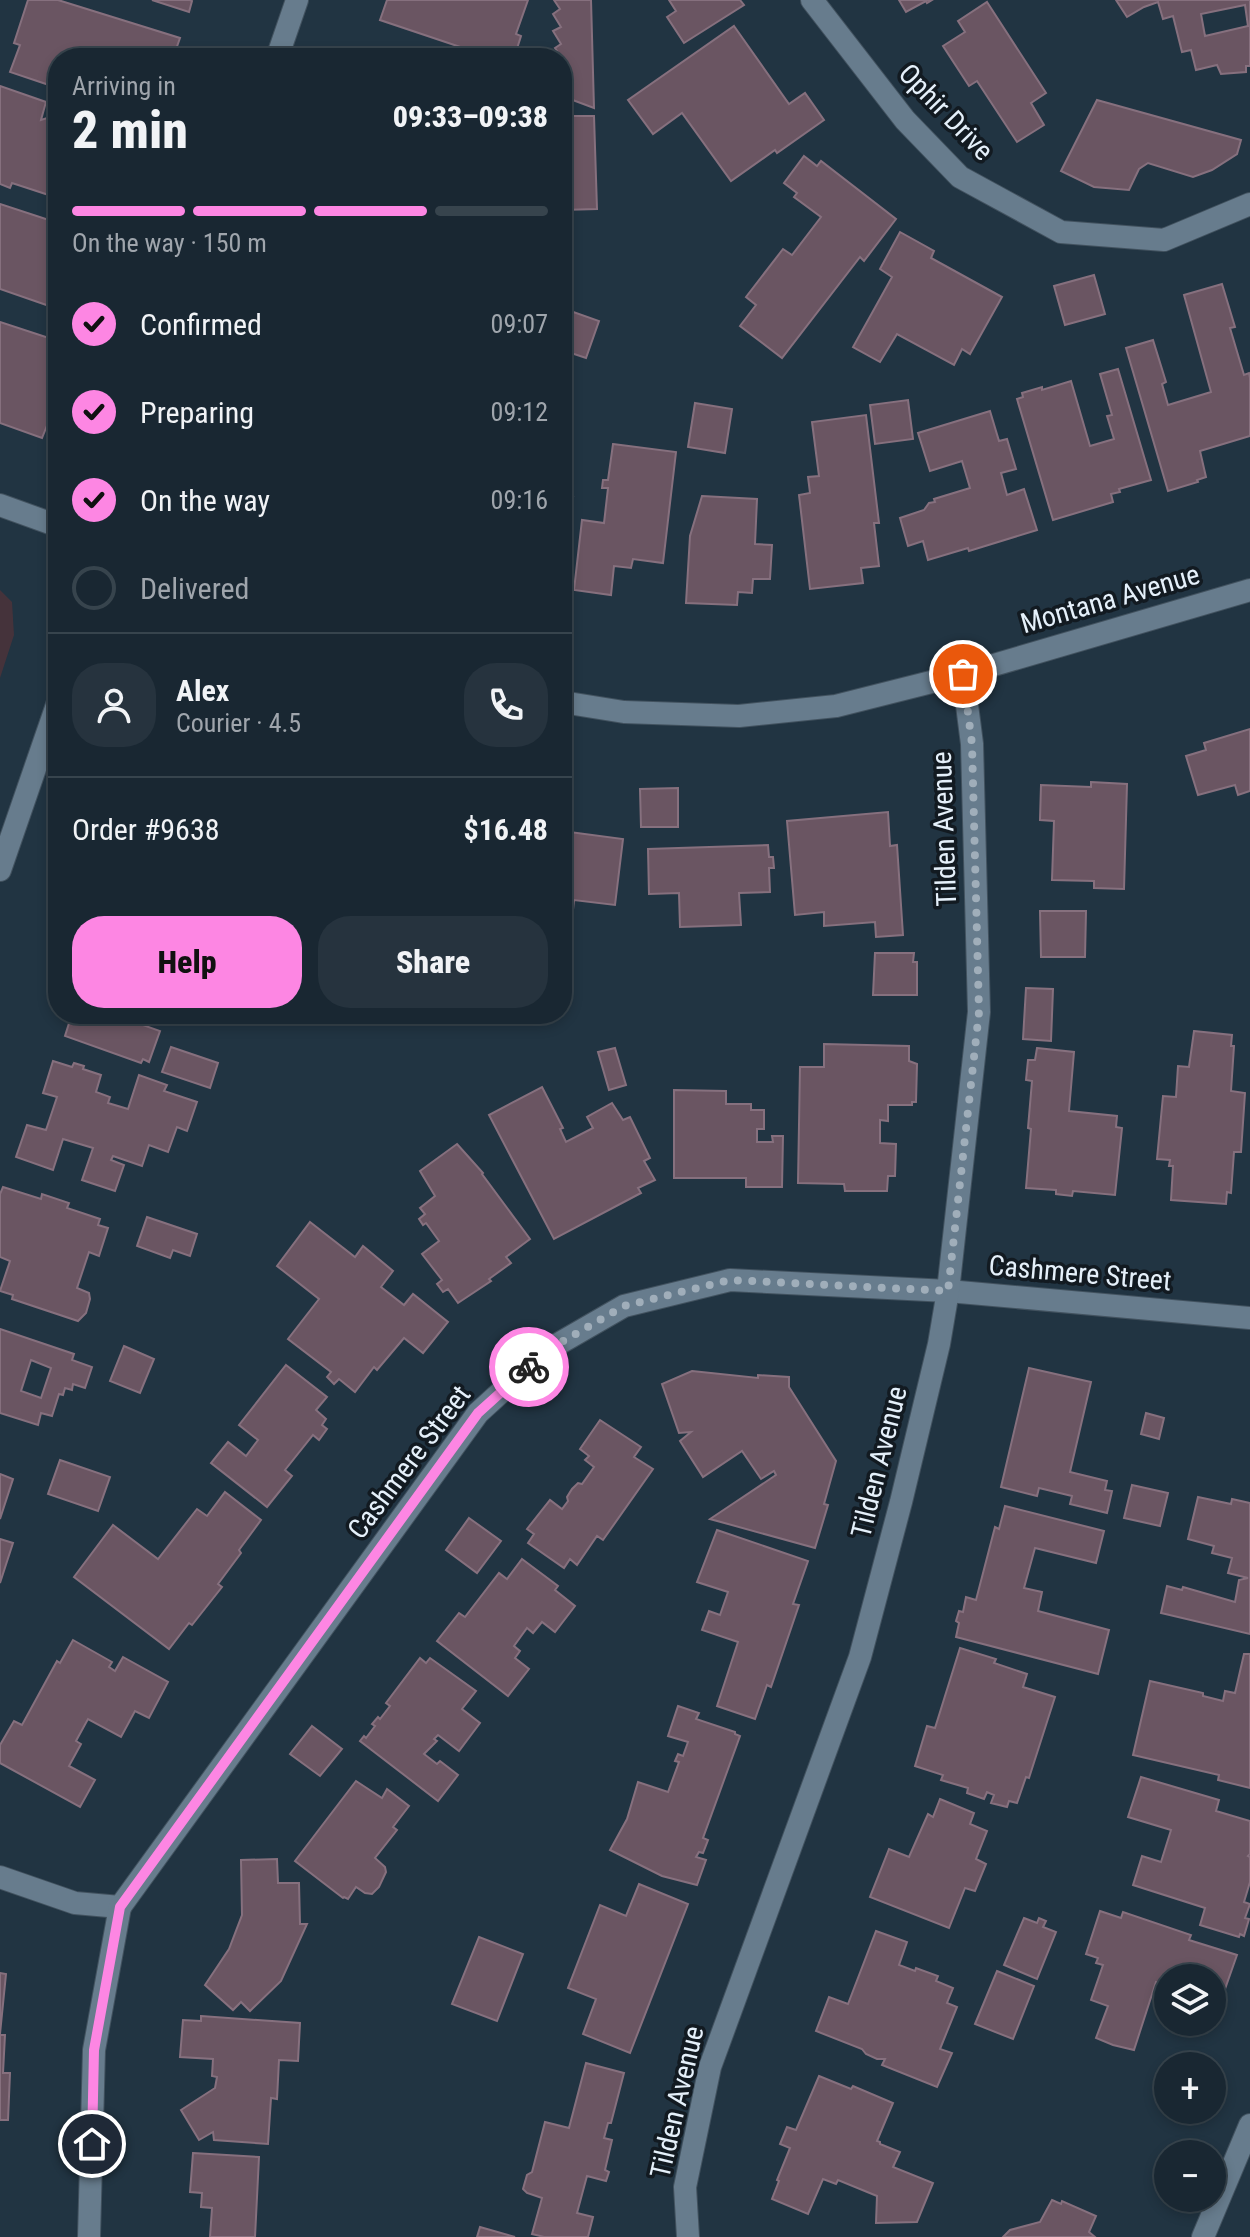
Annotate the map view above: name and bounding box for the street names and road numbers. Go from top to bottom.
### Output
street label: Ophir Drive [892,57,1000,167]
street label: Montana Avenue [1017,558,1203,640]
street label: Tilden Avenue [925,751,963,907]
street label: Cashmere Street [987,1249,1173,1297]
street label: Cashmere Street [341,1379,477,1545]
street label: Tilden Avenue [844,1383,914,1541]
street label: Tilden Avenue [643,2023,711,2181]

